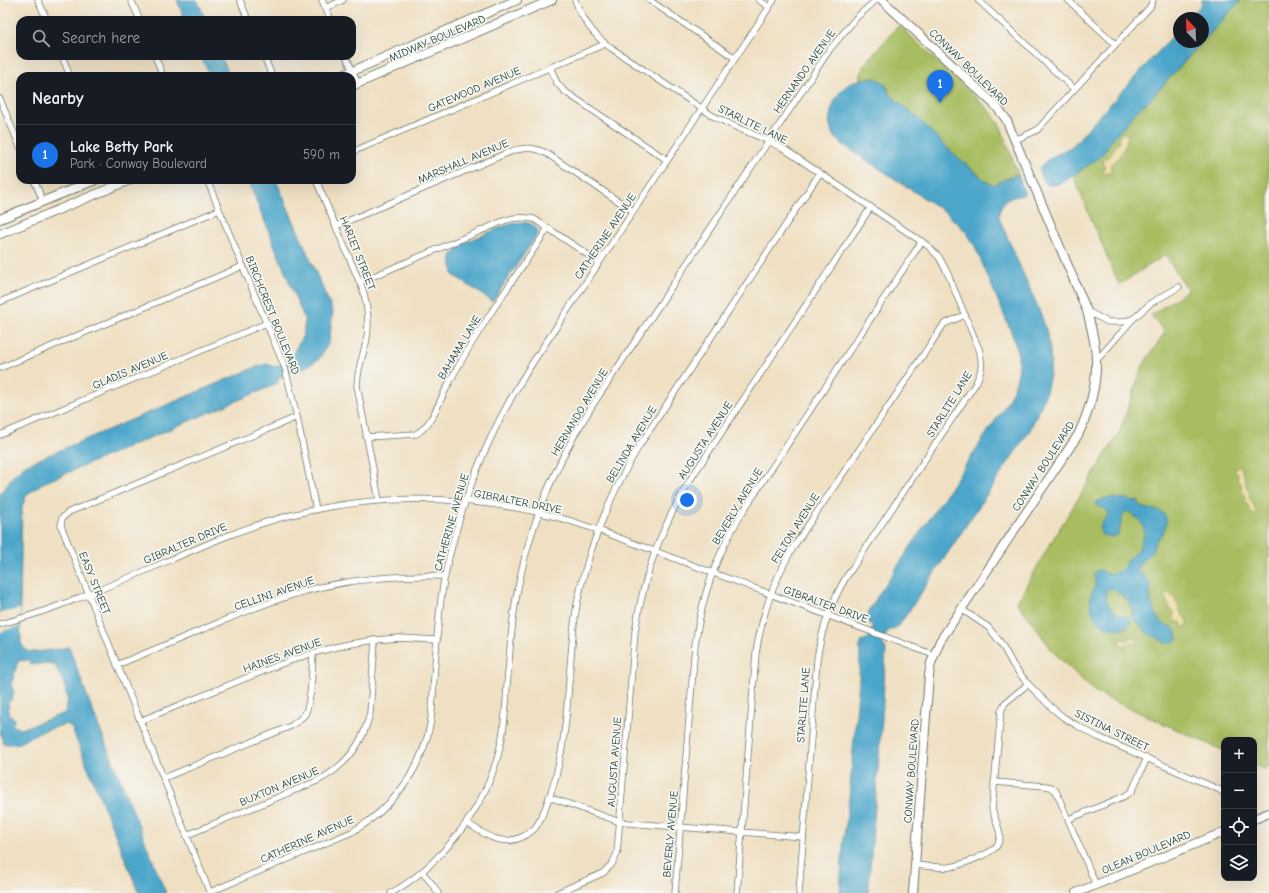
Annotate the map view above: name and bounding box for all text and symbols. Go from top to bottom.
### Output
street label: MIDWAY BOULEVARD [387,12,488,65]
north arrow [1173,12,1209,48]
search box [16,16,356,60]
street label: HERNANDO AVENUE [771,26,839,116]
street label: CONWAY BOULEVARD [926,26,1011,108]
icon: search [30,27,52,49]
text: Search here [62,29,140,47]
street label: GATEWOOD AVENUE [426,64,523,115]
pin: 1 [927,70,953,103]
text: Nearby [32,89,83,108]
street label: STARLITE LANE [716,102,790,147]
street label: MARSHALL AVENUE [416,136,511,186]
text: Lake Betty Park [70,138,173,156]
text: 1 [42,147,48,162]
text: 590 m [303,147,340,162]
text: Park · Conway Boulevard [70,156,207,171]
street label: CATHERINE AVENUE [572,190,639,282]
street label: HARIET STREET [337,214,378,292]
street label: BIRCHCREST BOULEVARD [243,254,302,376]
street label: BAHAMA LANE [435,312,484,382]
street label: GLADIS AVENUE [91,349,170,392]
street label: HERNANDO AVENUE [548,366,611,458]
street label: STARLITE LANE [924,369,975,440]
street label: AUGUSTA AVENUE [675,399,736,482]
street label: BELINDA AVENUE [603,403,660,485]
street label: CONWAY BOULEVARD [1009,419,1077,514]
street label: BEVERLY AVENUE [709,465,766,547]
street label: CATHERINE AVENUE [431,471,472,572]
street label: GIBRALTER DRIVE [473,487,563,516]
your location [677,490,697,510]
street label: FELTON AVENUE [769,490,822,566]
street label: GIBRALTER DRIVE [142,520,229,567]
street label: EASY STREET [76,550,113,617]
street label: CELLINI AVENUE [232,574,316,613]
street label: GIBRALTER DRIVE [782,583,870,626]
street label: HAINES AVENUE [241,635,323,676]
street label: STARLITE LANE [794,667,813,743]
street label: SISTINA STREET [1072,707,1151,754]
street label: AUGUSTA AVENUE [605,716,624,808]
street label: CONWAY BOULEVARD [901,718,922,824]
map controls [1221,737,1257,881]
button: + [1221,737,1257,773]
street label: BUXTON AVENUE [238,764,321,809]
button: − [1221,773,1257,809]
street label: BEVERLY AVENUE [660,790,681,878]
button: locate [1221,809,1257,845]
street label: CATHERINE AVENUE [258,813,356,866]
street label: OLEAN BOULEVARD [1100,828,1193,877]
button: layers [1221,845,1257,881]

